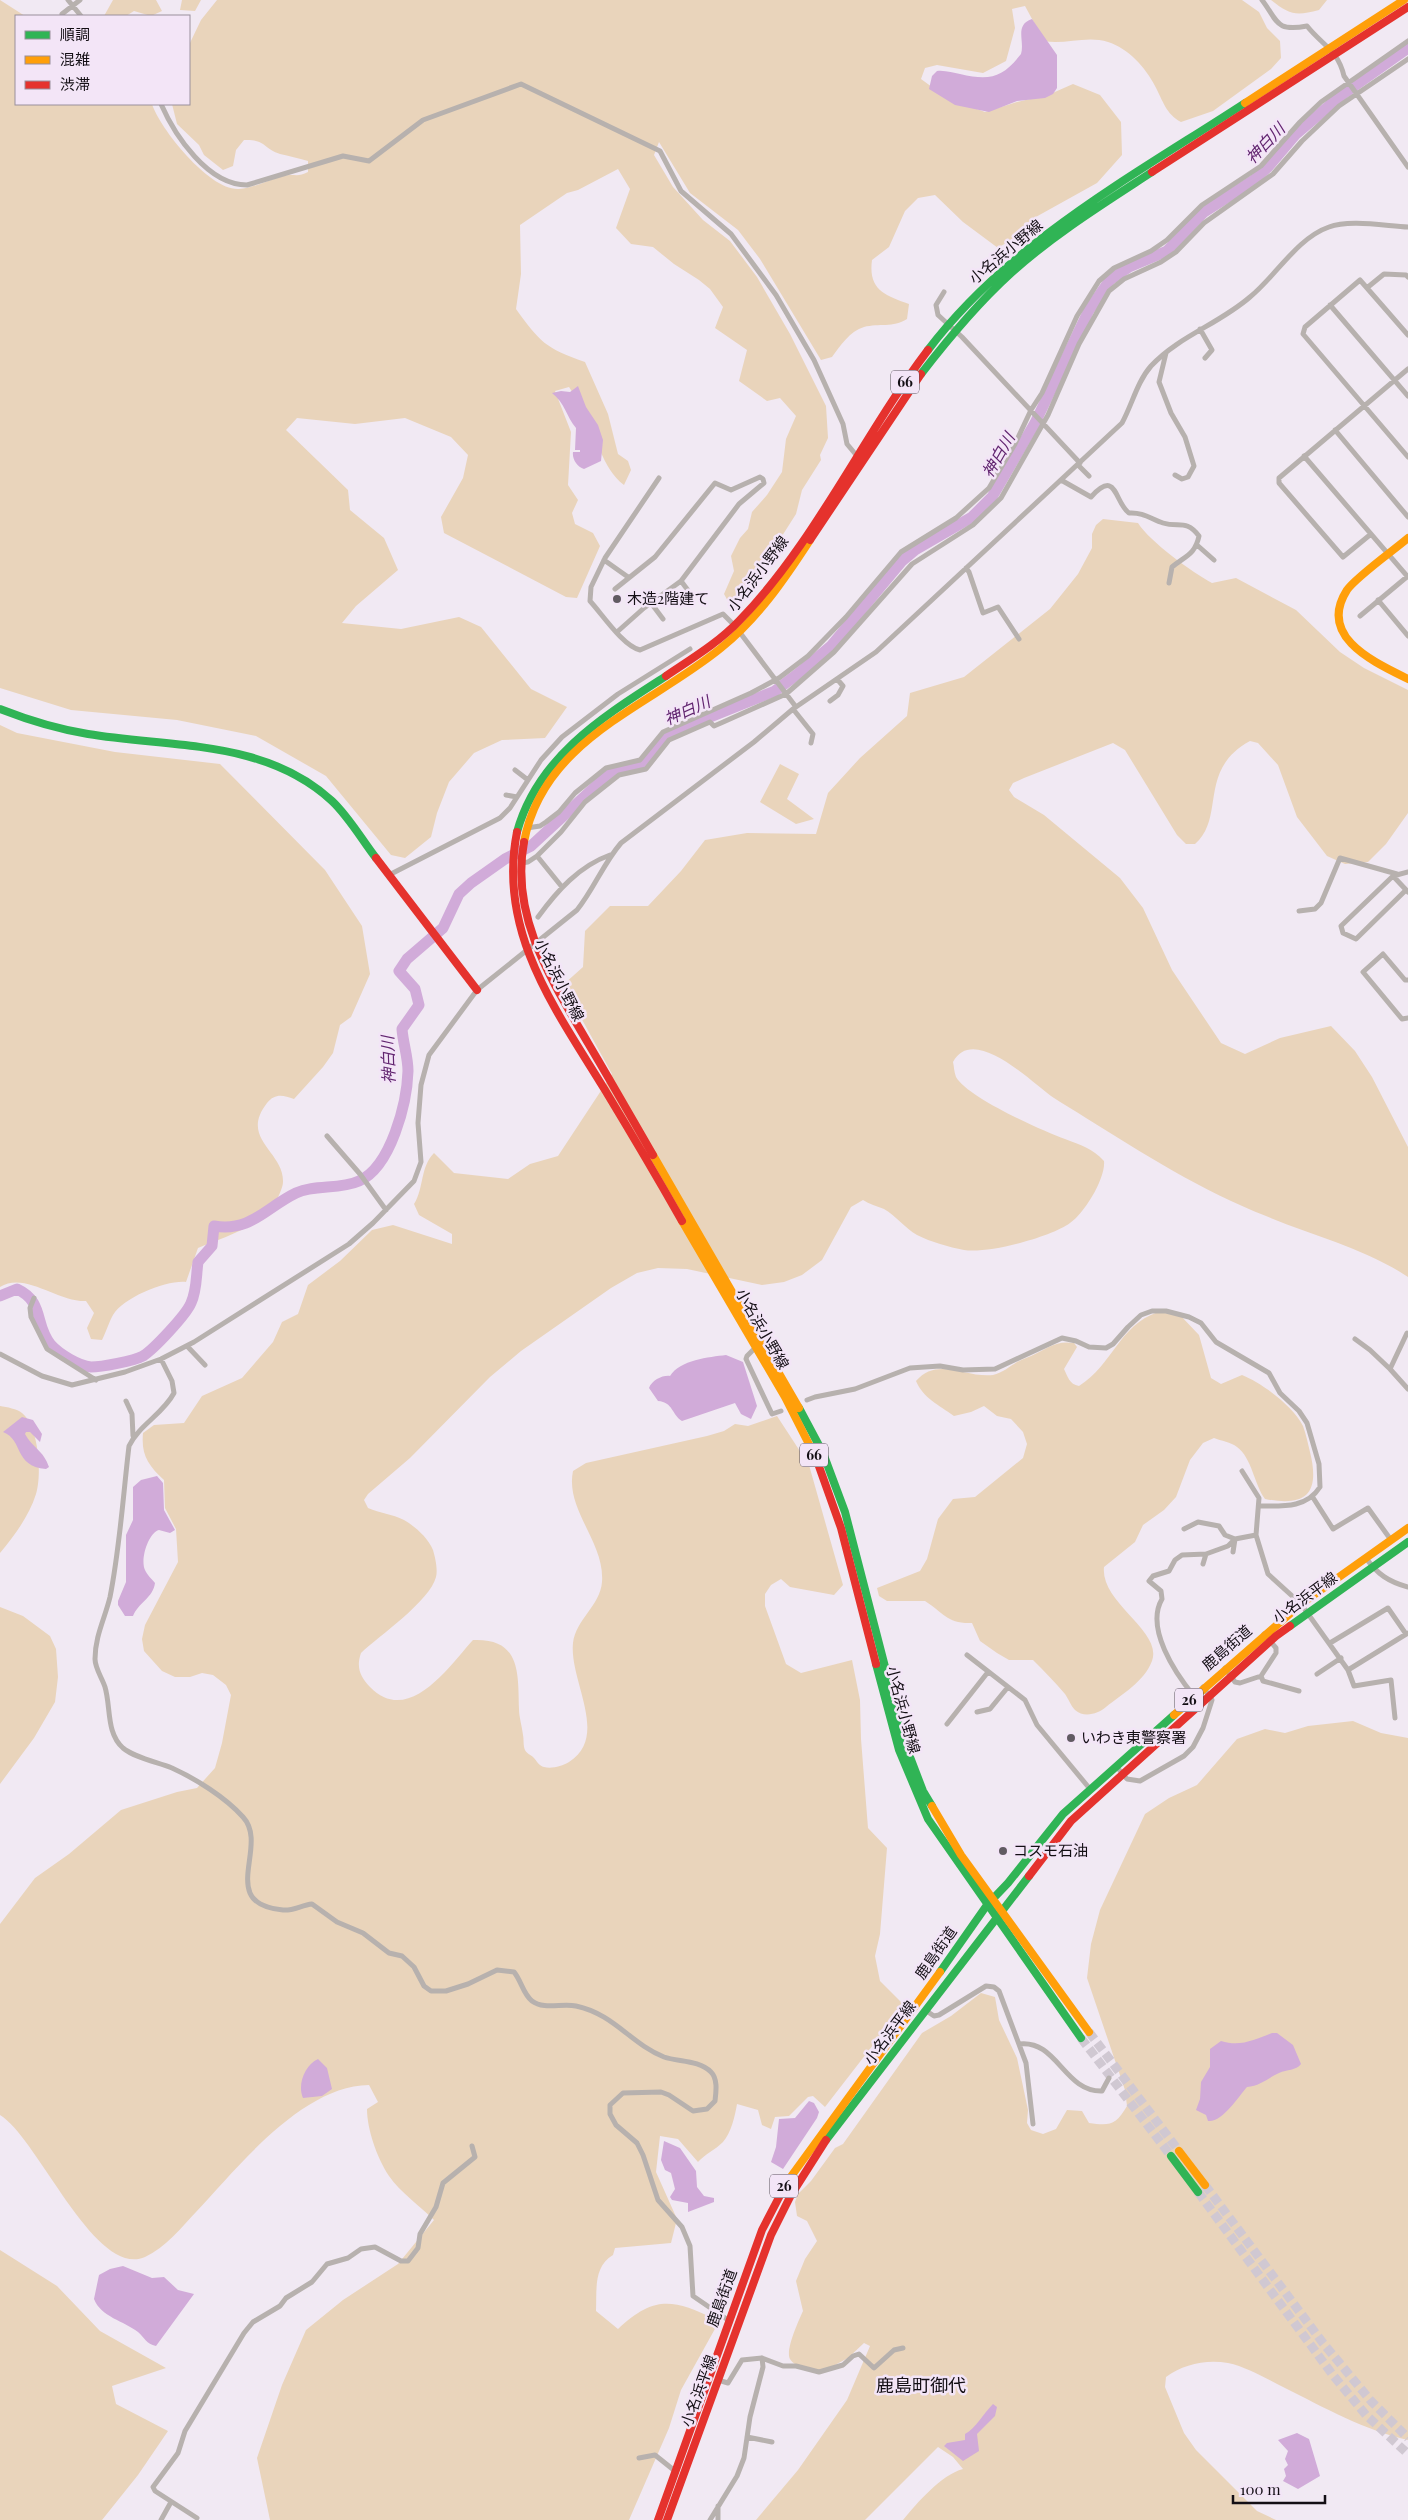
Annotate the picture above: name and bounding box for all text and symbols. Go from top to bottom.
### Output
legend [15,15,190,105]
text: 順調 [60,24,90,44]
text: 混雑 [60,49,90,69]
text: 渋滞 [60,74,90,94]
water label: 神白川 [1240,117,1290,167]
street label: 小名浜小野線 [964,215,1046,288]
road number: 66 [891,371,919,394]
water label: 神白川 [976,427,1020,481]
street label: 小名浜小野線 [722,531,792,615]
place label: 木造2階建て [627,588,709,608]
marker: 木造2階建て [611,593,623,605]
water label: 神白川 [661,689,715,729]
street label: 小名浜小野線 [531,935,589,1024]
water label: 神白川 [376,1034,399,1084]
street label: 小名浜小野線 [732,1285,794,1372]
road number: 66 [800,1444,828,1466]
street label: 小名浜平線 [1268,1567,1341,1627]
street label: 鹿島街道 [1197,1620,1256,1674]
street label: 小名浜小野線 [883,1664,925,1756]
road number: 26 [1175,1688,1203,1712]
place label: いわき東警察署 [1081,1727,1186,1747]
marker: いわき東警察署 [1065,1732,1077,1744]
place label: コスモ石油 [1013,1840,1088,1860]
marker: コスモ石油 [997,1845,1009,1857]
street label: 鹿島街道 [910,1922,961,1983]
street label: 小名浜平線 [859,1996,920,2068]
road number: 26 [770,2174,798,2198]
street label: 鹿島街道 [701,2266,741,2329]
street label: 小名浜平線 [676,2352,720,2429]
district label: 鹿島町御代 [876,2373,966,2397]
scale bar [1233,2472,1326,2504]
text: 100 m [1240,2479,1281,2499]

